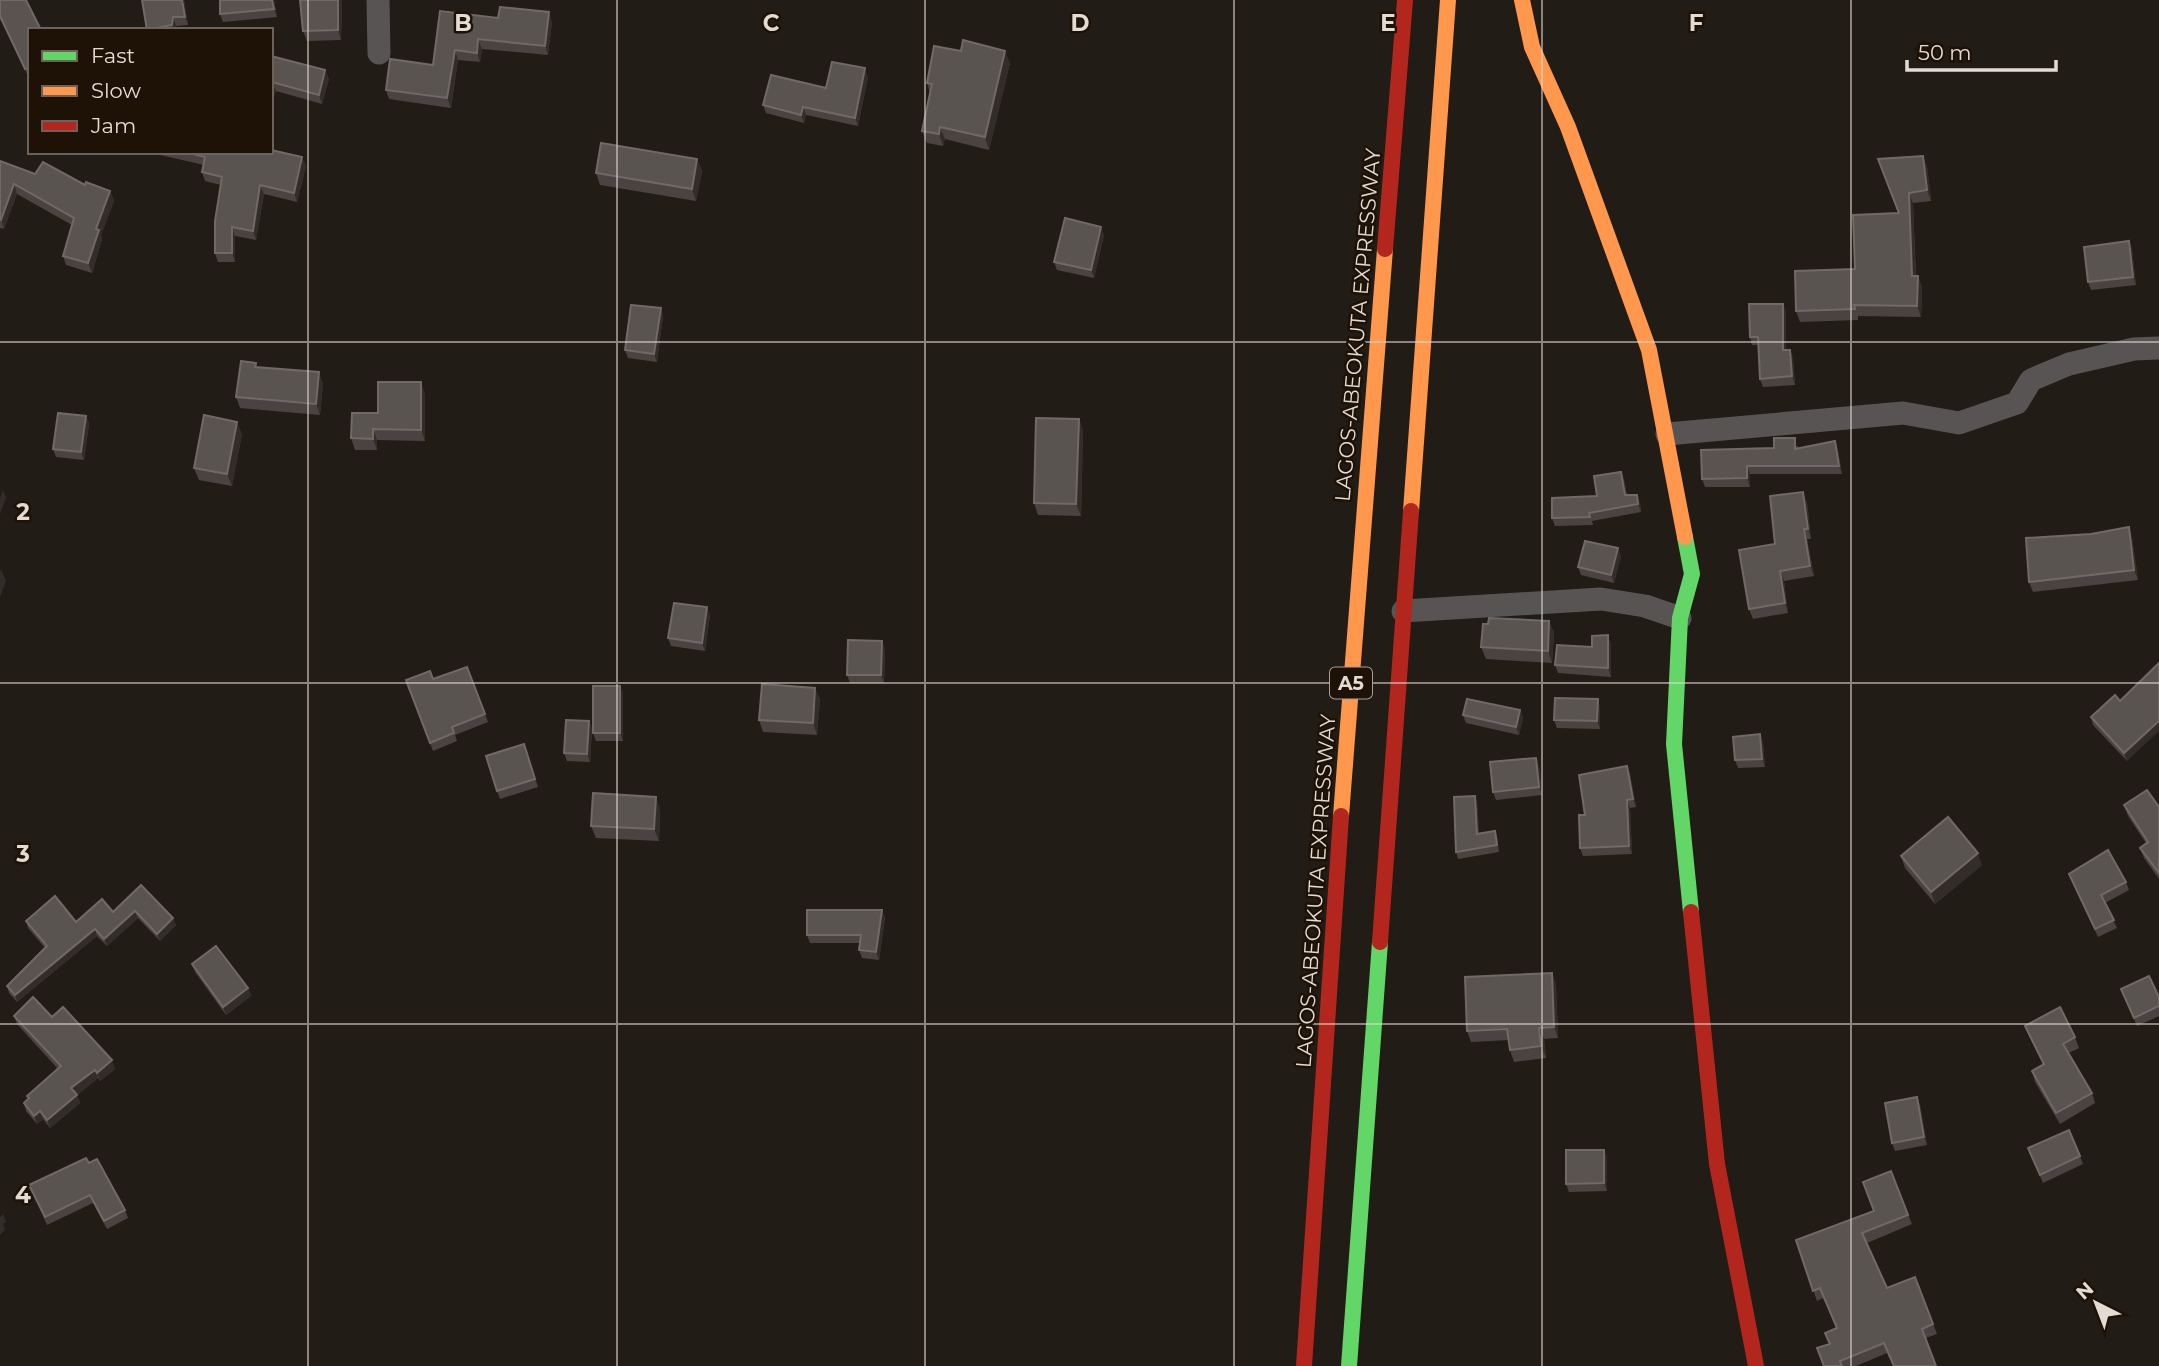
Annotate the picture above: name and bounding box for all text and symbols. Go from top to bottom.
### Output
text: B [454,9,472,37]
text: C [763,9,780,37]
text: D [1071,9,1090,37]
text: E [1380,9,1396,37]
text: F [1689,9,1704,37]
legend [28,28,273,154]
scale bar [1907,28,2056,72]
text: 50 m [1918,40,1972,65]
text: Fast [91,43,135,68]
text: Slow [91,78,141,103]
text: Jam [90,113,136,138]
street label: LAGOS-ABEOKUTA EXPRESSWAY [1330,147,1385,503]
text: 2 [16,498,30,526]
road number: A5 [1330,668,1372,698]
street label: LAGOS-ABEOKUTA EXPRESSWAY [1291,713,1340,1069]
text: 3 [15,840,30,868]
text: 4 [15,1181,31,1209]
north arrow [2061,1268,2131,1338]
text: N [2072,1277,2098,1304]

